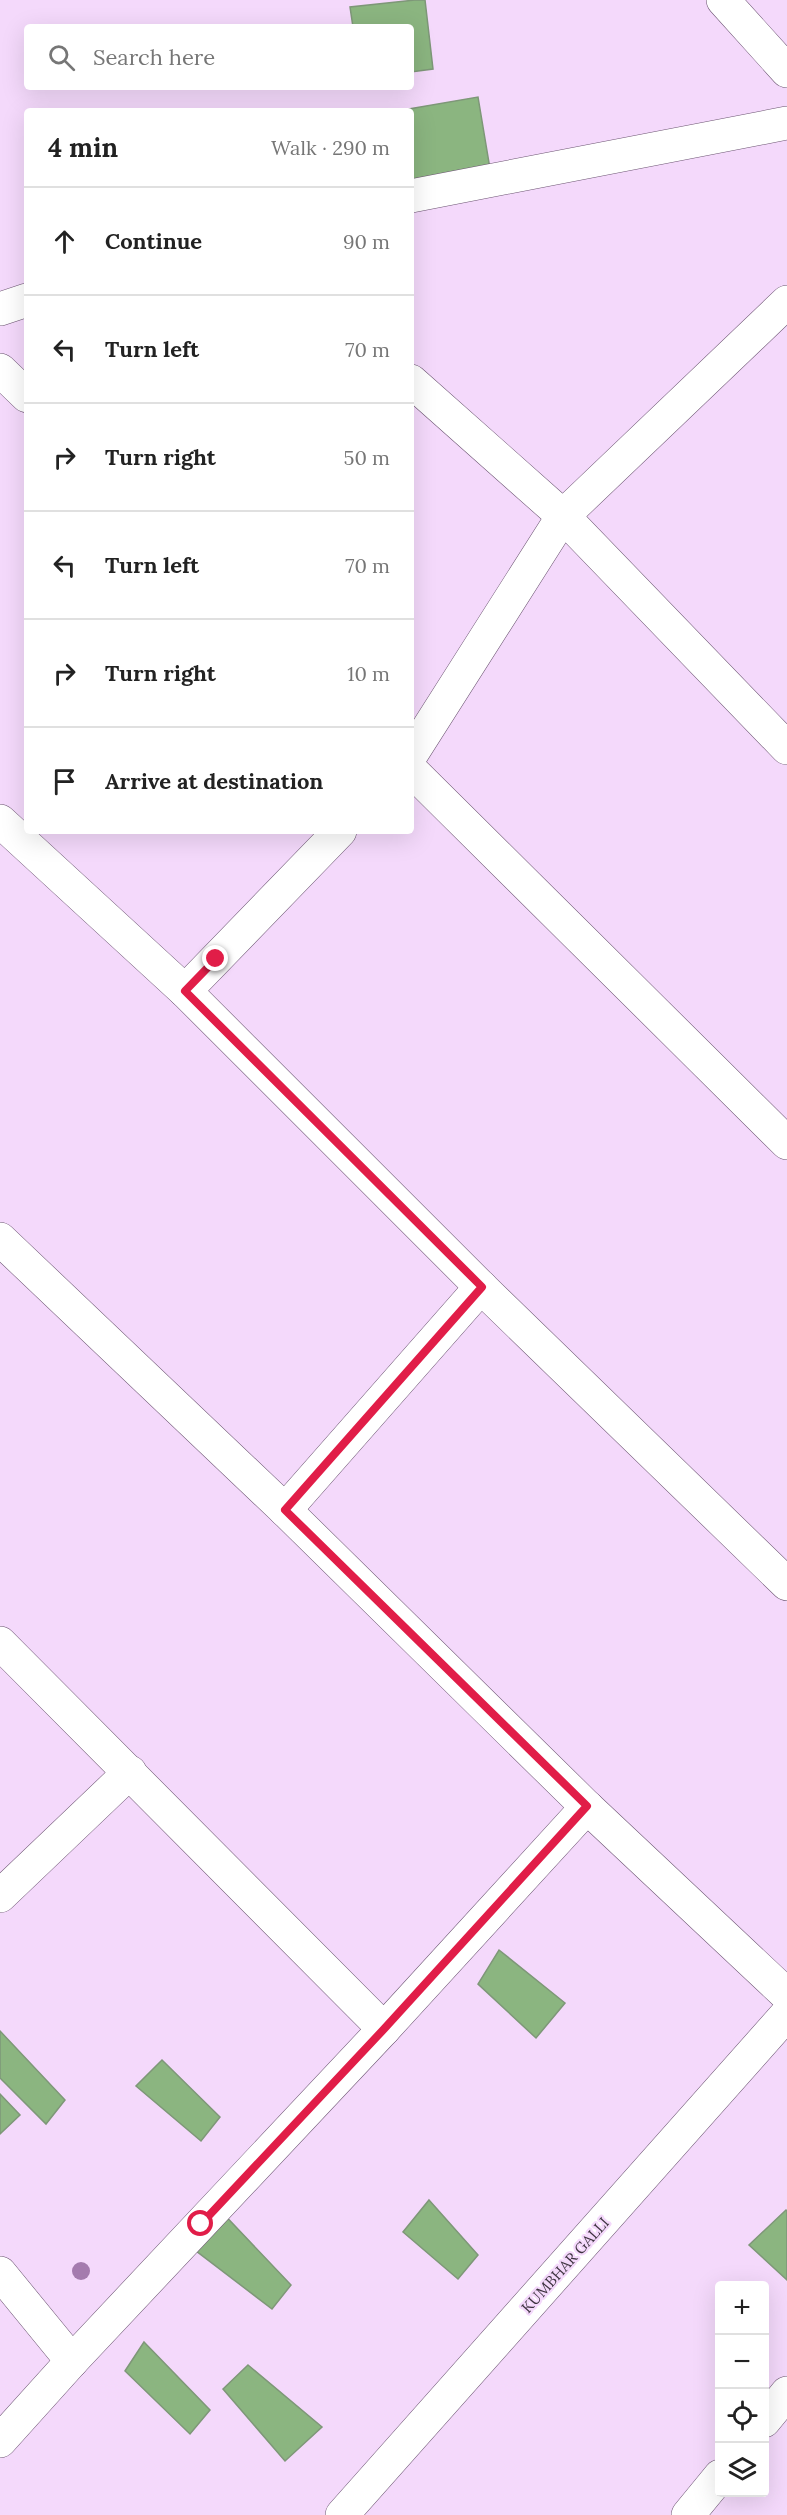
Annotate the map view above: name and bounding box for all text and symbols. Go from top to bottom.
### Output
search box [24,24,414,90]
icon: search [45,41,78,74]
text: Search here [93,43,215,71]
text: 4 min [48,131,118,164]
text: Walk · 290 m [271,135,390,160]
icon: ahead [48,225,81,258]
text: Continue [105,227,202,255]
text: 90 m [343,229,390,254]
icon: left [48,333,81,366]
text: Turn left [105,335,199,363]
text: 70 m [345,337,390,362]
icon: right [48,441,81,474]
text: Turn right [105,443,216,471]
text: 50 m [344,445,390,470]
icon: left [48,549,81,582]
text: Turn left [105,551,199,579]
text: 70 m [345,553,390,578]
icon: right [48,657,81,690]
text: Turn right [105,659,216,687]
text: 10 m [347,661,390,686]
icon: arrive [48,765,81,798]
text: Arrive at destination [105,767,323,795]
route end [202,945,228,971]
route start [187,2210,213,2236]
street label: KUMBHAR GALLI [517,2213,613,2317]
map controls [715,2281,769,2497]
button: + [715,2281,769,2335]
button: − [715,2335,769,2389]
button: locate [715,2389,769,2443]
button: layers [715,2443,769,2497]

